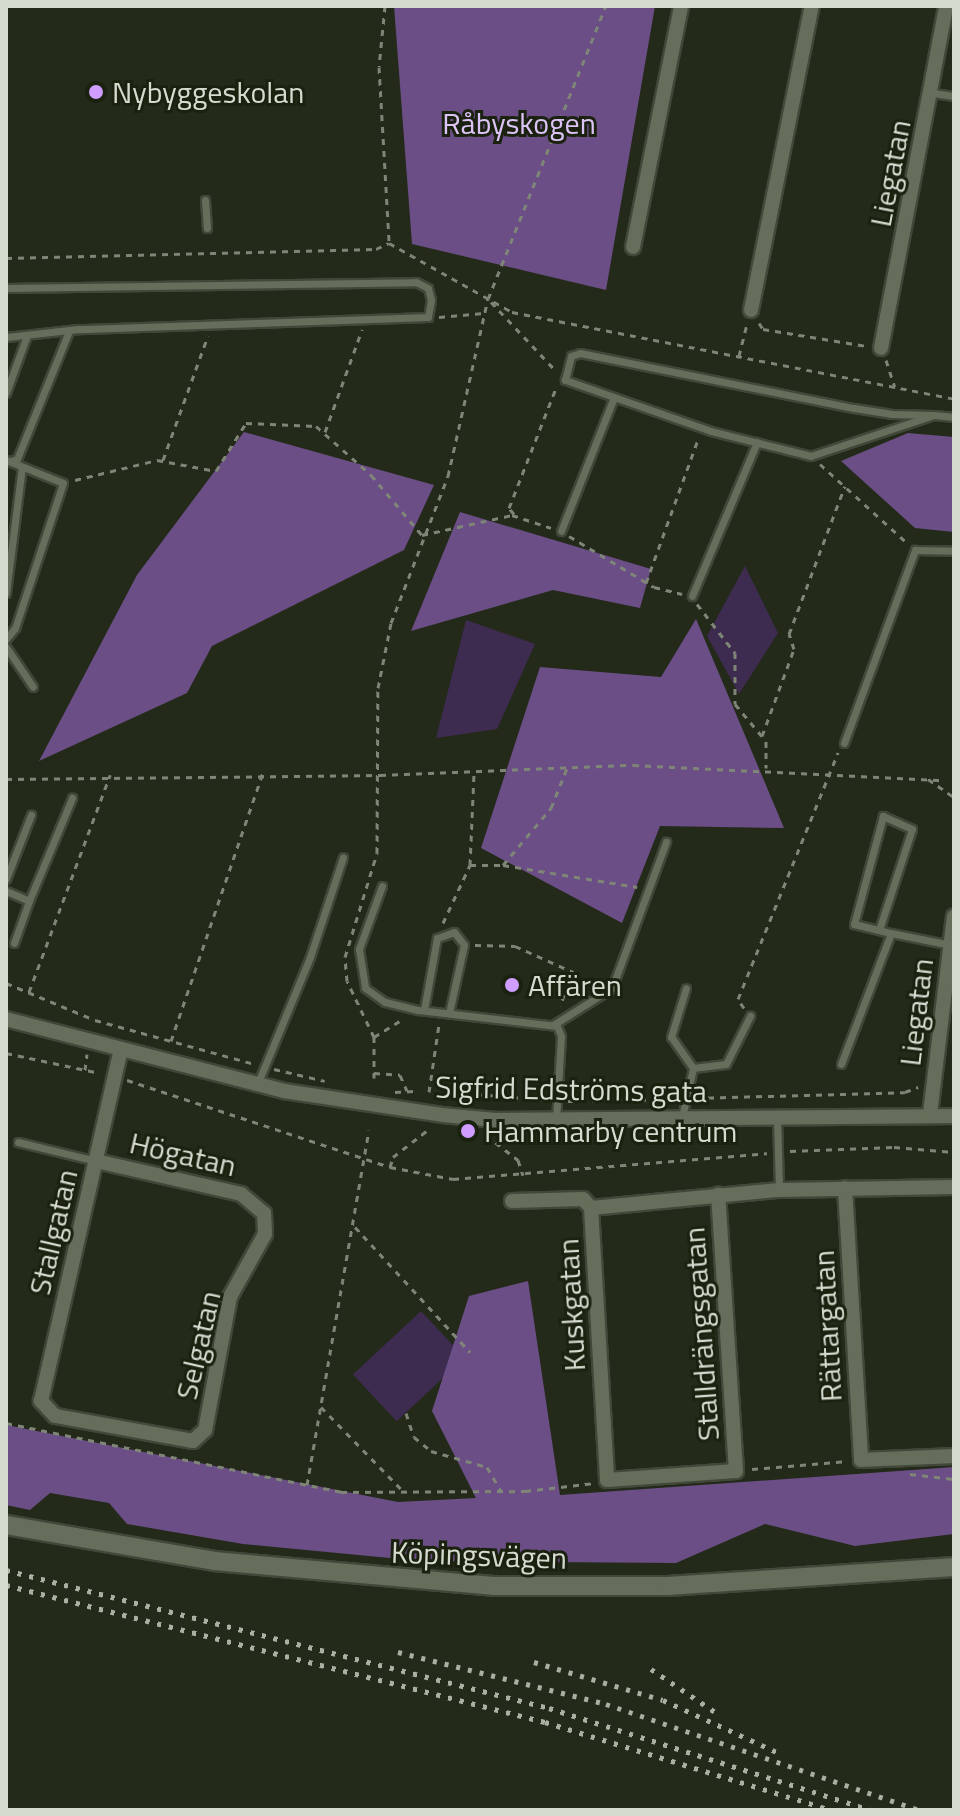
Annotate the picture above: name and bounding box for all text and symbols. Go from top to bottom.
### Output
place label: Nybyggeskolan [112,74,304,110]
marker: Nybyggeskolan [87,83,105,101]
park label: Råbyskogen [442,105,596,141]
street label: Liegatan [862,116,918,230]
street label: Liegatan [892,956,940,1068]
place label: Affären [528,967,622,1003]
marker: Affären [503,976,521,994]
street label: Sigfrid Edströms gata [435,1069,707,1109]
place label: Hammarby centrum [484,1113,737,1149]
marker: Hammarby centrum [459,1122,477,1140]
street label: Högatan [126,1124,240,1184]
street label: Stallgatan [21,1166,85,1298]
street label: Stalldrängsgatan [676,1226,726,1442]
street label: Kuskgatan [550,1238,592,1372]
street label: Rättargatan [805,1249,849,1403]
street label: Selgatan [168,1287,228,1403]
street label: Köpingsvägen [390,1534,568,1576]

